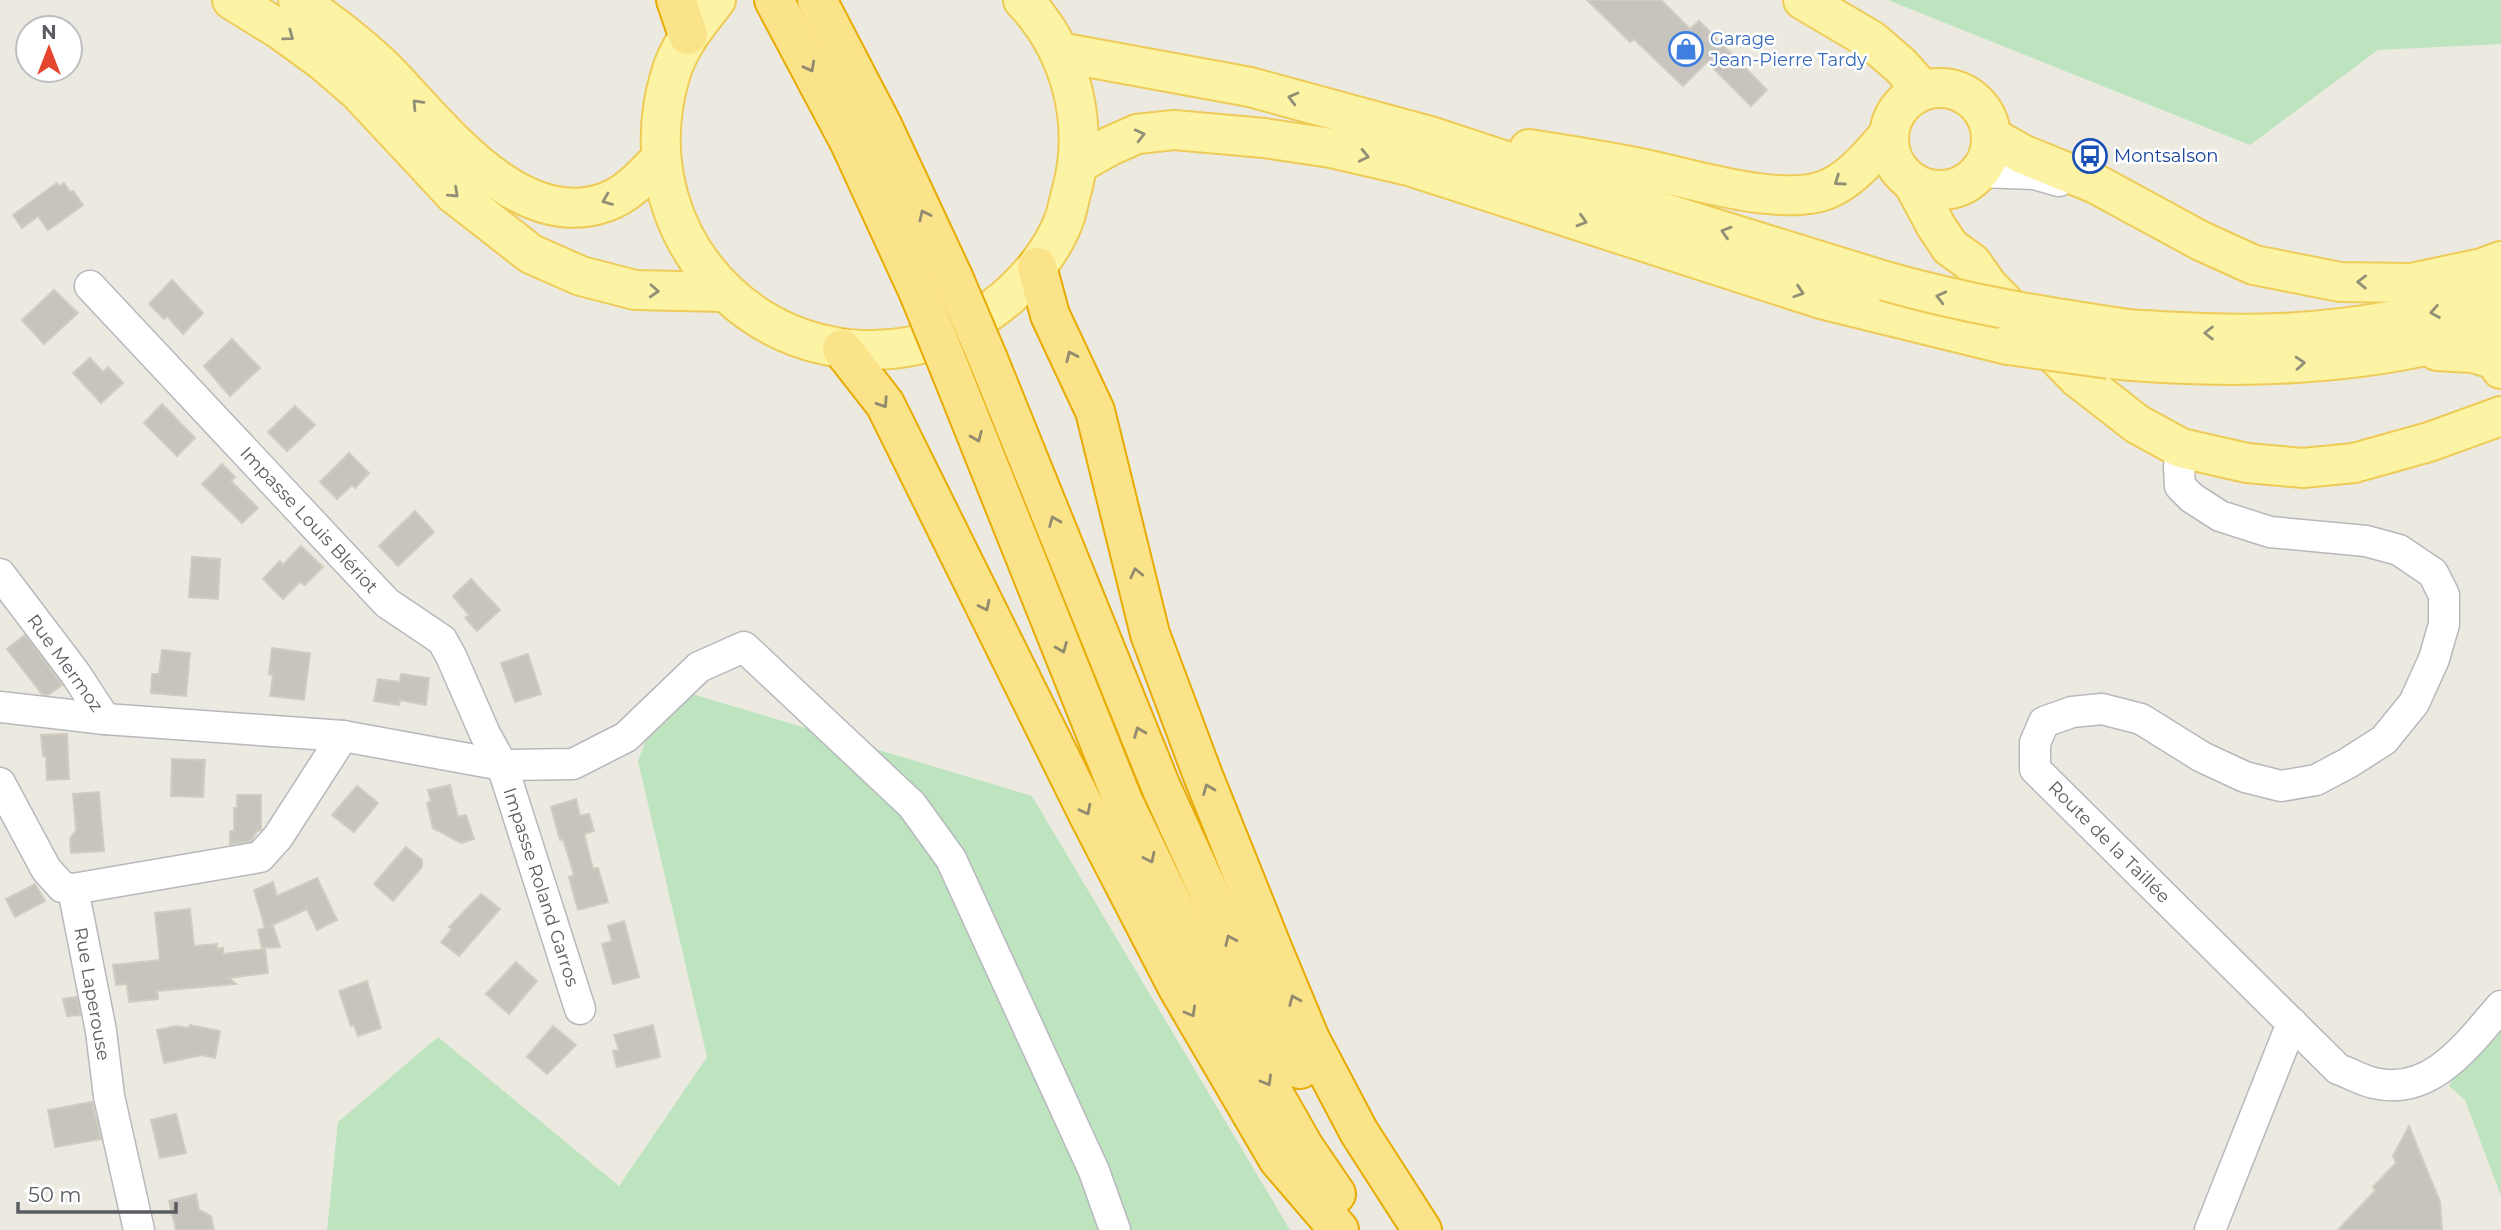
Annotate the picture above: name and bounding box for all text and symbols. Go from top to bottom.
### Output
north arrow [14,14,84,84]
text: N [41,21,57,44]
one-way arrow [282,28,294,41]
place label: Garage Jean-Pierre Tardy [1709,28,1867,71]
shop icon: Garage Jean-Pierre Tardy [1667,30,1705,68]
one-way arrow [801,60,815,73]
one-way arrow [1288,92,1300,107]
one-way arrow [412,99,425,112]
one-way arrow [1133,129,1145,144]
bus stop icon: Montsalson [2071,137,2109,175]
place label: Montsalson [2114,145,2218,167]
one-way arrow [1358,148,1370,162]
one-way arrow [1834,173,1847,185]
one-way arrow [446,184,459,197]
one-way arrow [602,192,614,206]
one-way arrow [918,210,932,222]
one-way arrow [1576,213,1588,228]
one-way arrow [1720,226,1733,240]
one-way arrow [2356,275,2367,290]
one-way arrow [648,283,659,298]
one-way arrow [1792,283,1804,298]
one-way arrow [1935,290,1947,305]
one-way arrow [2429,304,2441,319]
one-way arrow [2203,325,2214,341]
one-way arrow [1065,351,1079,363]
one-way arrow [2295,355,2306,370]
one-way arrow [875,395,888,408]
one-way arrow [969,431,983,443]
street label: Impasse Louis Blériot [235,442,383,598]
one-way arrow [1048,515,1062,528]
one-way arrow [1130,568,1144,580]
one-way arrow [977,599,991,611]
street label: Rue Mermoz [22,610,108,716]
one-way arrow [1054,641,1068,654]
one-way arrow [1134,726,1148,738]
street label: Route de la Taillée [2043,776,2175,908]
one-way arrow [1203,783,1217,795]
street label: Impasse Roland Garros [498,785,584,989]
one-way arrow [1078,803,1092,815]
one-way arrow [1142,851,1156,863]
street label: Rue Laperouse [69,926,115,1063]
one-way arrow [1225,935,1239,947]
one-way arrow [1288,994,1302,1006]
one-way arrow [1183,1005,1196,1017]
one-way arrow [1259,1074,1272,1087]
scale bar [18,1170,175,1214]
text: 50 m [28,1182,82,1207]

